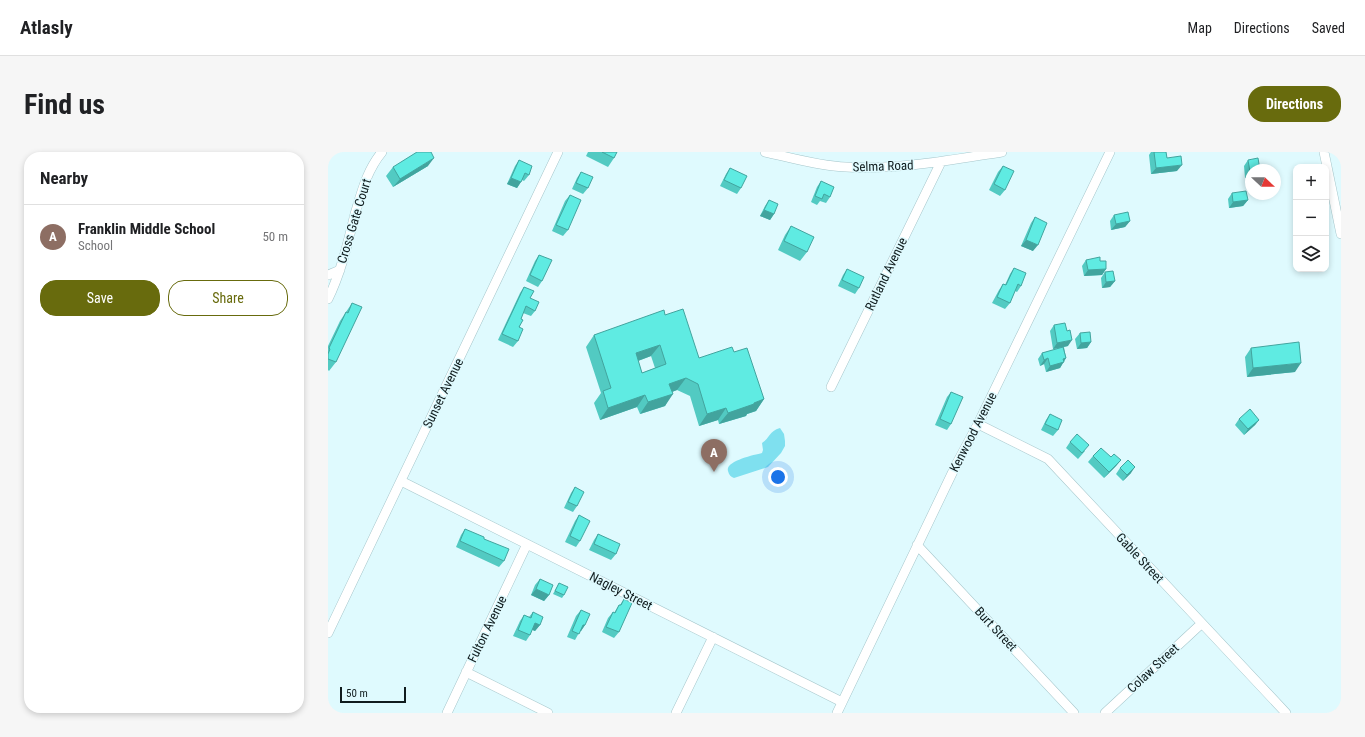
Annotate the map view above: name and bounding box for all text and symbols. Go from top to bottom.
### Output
text: Atlasly [20,16,73,39]
text: Map [1188,20,1212,36]
text: Directions [1234,20,1290,36]
text: Saved [1312,20,1345,36]
button: Directions [1248,86,1341,122]
text: Find us [24,88,105,121]
street label: Selma Road [852,157,914,175]
north arrow [1245,164,1281,200]
map controls [1293,164,1329,272]
button: + [1293,164,1329,200]
text: Nearby [40,168,88,188]
street label: Cross Gate Court [334,177,374,265]
button: − [1293,200,1329,236]
text: Franklin Middle School [78,220,215,238]
text: A [49,229,57,244]
text: 50 m [262,229,288,244]
street label: Rutland Avenue [862,235,910,313]
button: layers [1293,236,1329,272]
text: School [78,238,113,253]
button: Save [40,280,160,316]
button: Share [168,280,288,316]
street label: Sunset Avenue [420,356,466,430]
street label: Kenwood Avenue [946,390,1000,474]
pin: A [701,439,727,472]
your location [768,467,788,487]
street label: Gable Street [1113,530,1167,586]
street label: Nagley Street [587,569,655,613]
street label: Fulton Avenue [464,593,510,665]
street label: Burt Street [972,604,1020,654]
street label: Colaw Street [1124,640,1182,696]
scale bar [340,685,406,704]
text: 50 m [346,687,368,700]

